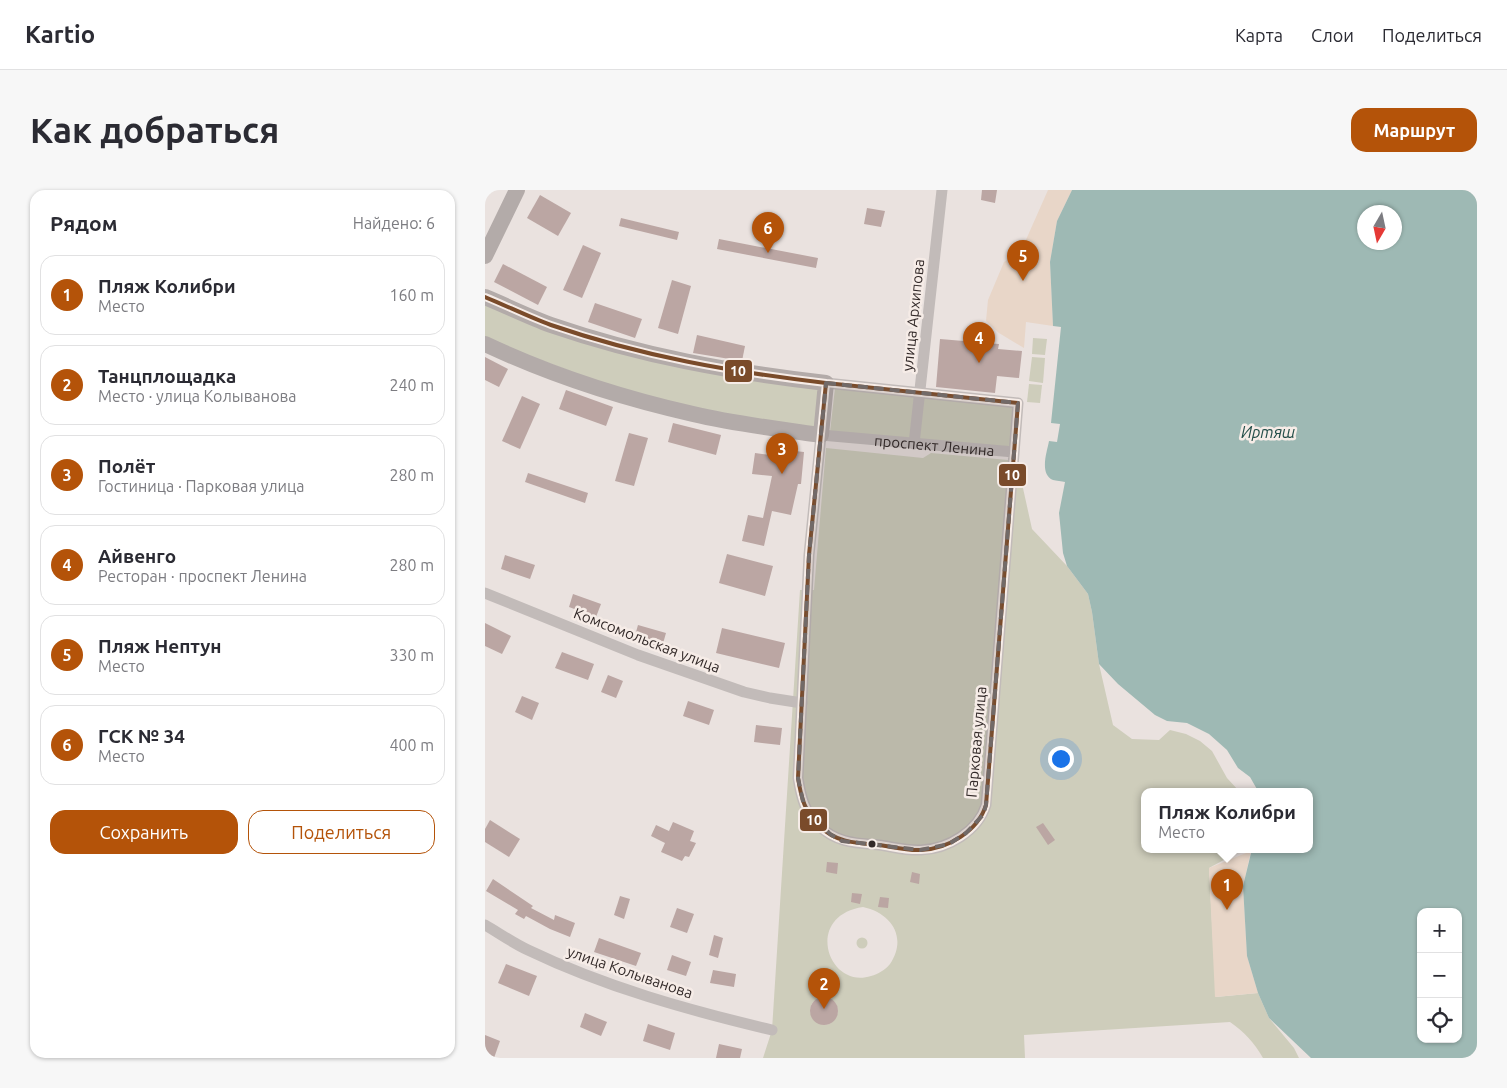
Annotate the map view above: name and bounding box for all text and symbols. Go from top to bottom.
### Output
text: Kartio [25,21,95,48]
text: Карта [1235,25,1283,45]
text: Слои [1311,25,1354,45]
text: Поделиться [1382,25,1482,45]
button: Маршрут [1351,108,1477,152]
text: Как добраться [30,110,279,150]
north arrow [1357,205,1402,250]
text: Рядом [50,211,118,235]
pin: 6 [752,212,784,253]
text: Найдено: 6 [353,214,435,232]
pin: 5 [1007,240,1039,281]
street label: улица Архипова [899,258,927,372]
text: Пляж Колибри [98,275,236,297]
text: 1 [62,286,72,304]
text: 160 m [389,286,434,304]
text: Место [98,297,145,315]
pin: 4 [963,322,995,363]
line badge: 10 [724,359,753,383]
text: 10 [730,363,746,379]
text: Танцплощадка [98,365,236,387]
text: 2 [62,376,72,394]
text: 240 m [389,376,434,394]
text: Место · улица Колыванова [98,387,297,405]
water label: Иртяш [1241,423,1295,441]
street label: проспект Ленина [873,431,995,459]
pin: 3 [766,433,798,474]
text: Полёт [98,455,155,477]
line badge: 10 [998,463,1027,487]
text: 3 [62,466,72,484]
text: 280 m [389,466,434,484]
text: 10 [1004,467,1020,483]
text: Гостиница · Парковая улица [98,477,305,495]
text: Айвенго [98,545,176,567]
text: 4 [62,556,72,574]
text: 280 m [389,556,434,574]
text: Ресторан · проспект Ленина [98,567,307,585]
street label: Комсомольская улица [571,604,723,676]
text: Пляж Нептун [98,635,222,657]
text: 5 [62,646,72,664]
text: 330 m [389,646,434,664]
text: Место [98,657,145,675]
street label: Парковая улица [963,686,989,798]
text: ГСК № 34 [98,725,185,747]
text: 6 [62,736,72,754]
text: 400 m [389,736,434,754]
your location [1048,746,1074,772]
text: Место [98,747,145,765]
popup [1141,788,1313,853]
text: Пляж Колибри [1158,801,1296,823]
line badge: 10 [799,808,828,832]
button: Сохранить [50,810,238,854]
button: Поделиться [248,810,435,854]
text: 10 [806,812,822,828]
text: Место [1158,823,1205,841]
unlabelled marker [867,839,877,849]
pin: 1 [1211,869,1243,910]
map controls [1417,908,1462,1043]
button: + [1417,908,1462,953]
street label: улица Колыванова [565,943,695,1001]
button: − [1417,953,1462,998]
pin: 2 [808,968,840,1009]
button: locate [1417,998,1462,1043]

